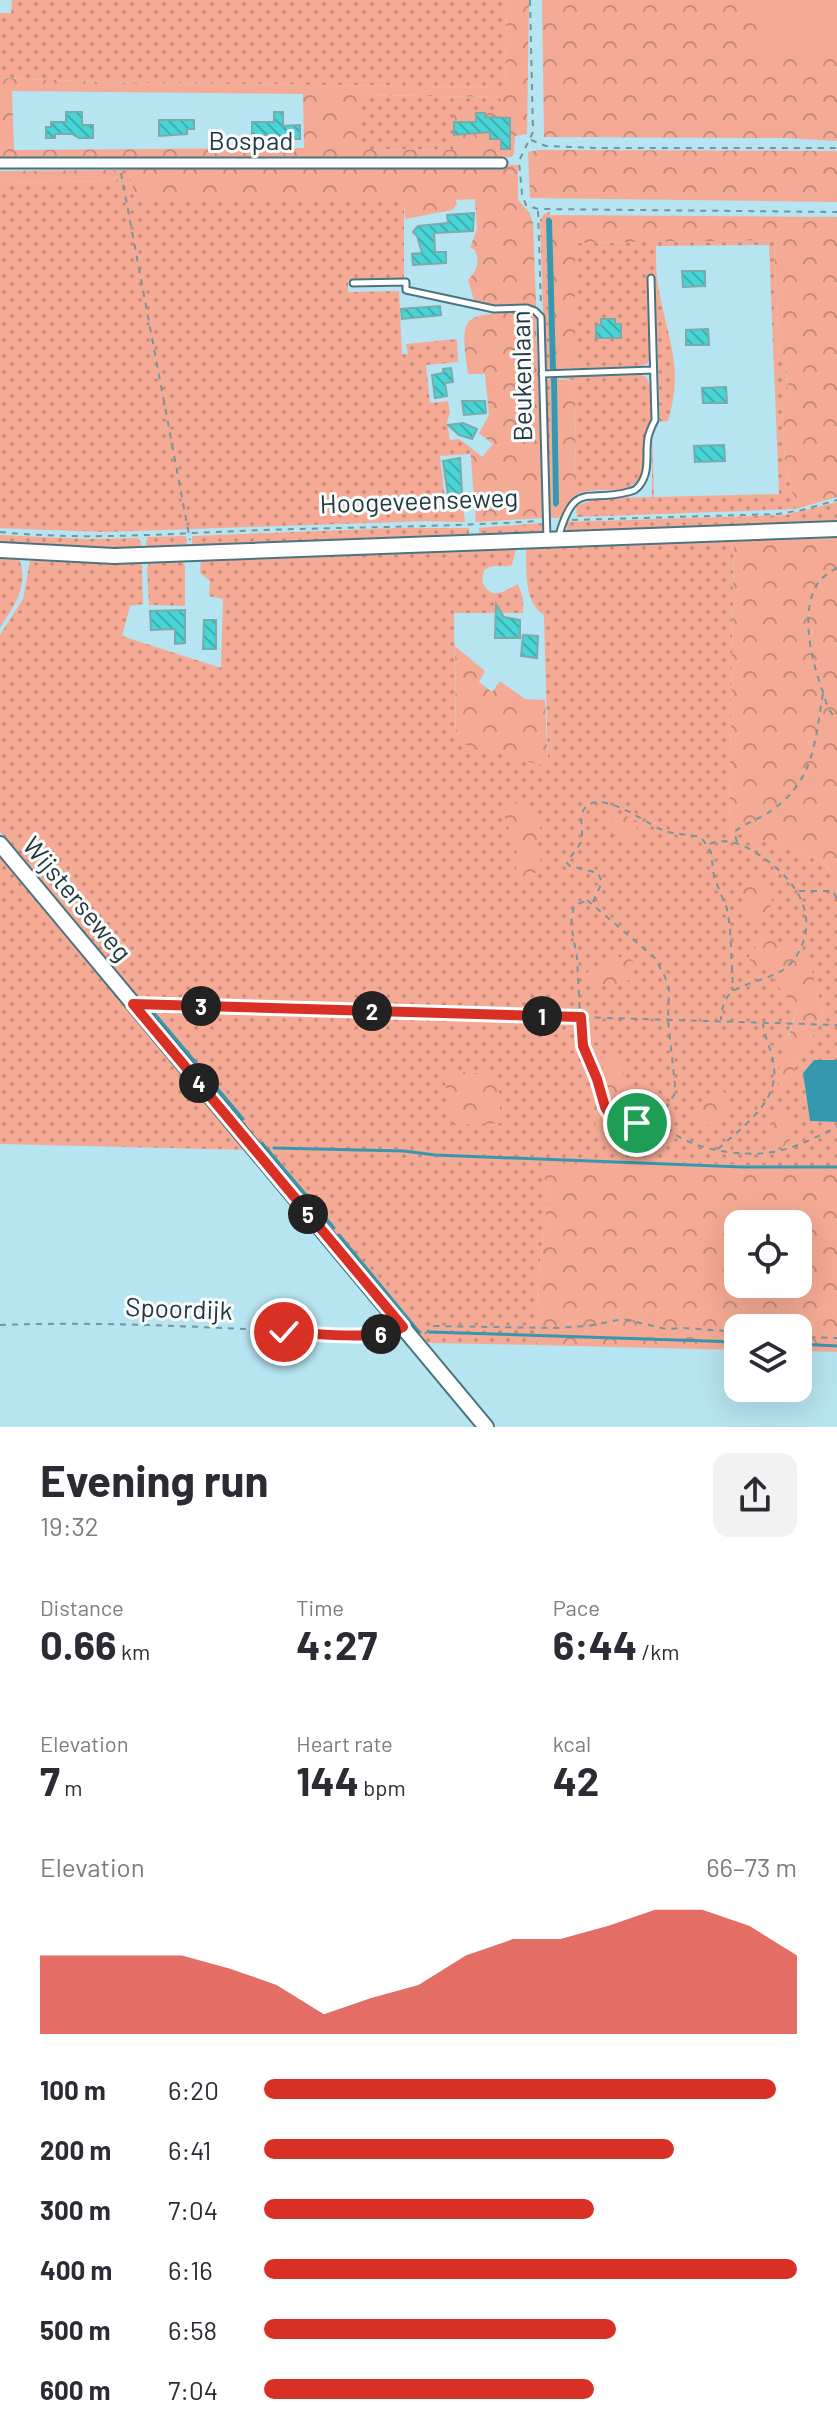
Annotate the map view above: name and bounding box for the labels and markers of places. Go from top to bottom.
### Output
pin: 3 [181,986,221,1026]
pin: 2 [352,991,392,1031]
pin: 1 [522,996,562,1036]
pin: 4 [179,1063,219,1103]
pin [603,1089,671,1157]
pin: 5 [288,1194,328,1234]
pin [250,1298,318,1366]
pin: 6 [361,1314,401,1354]

